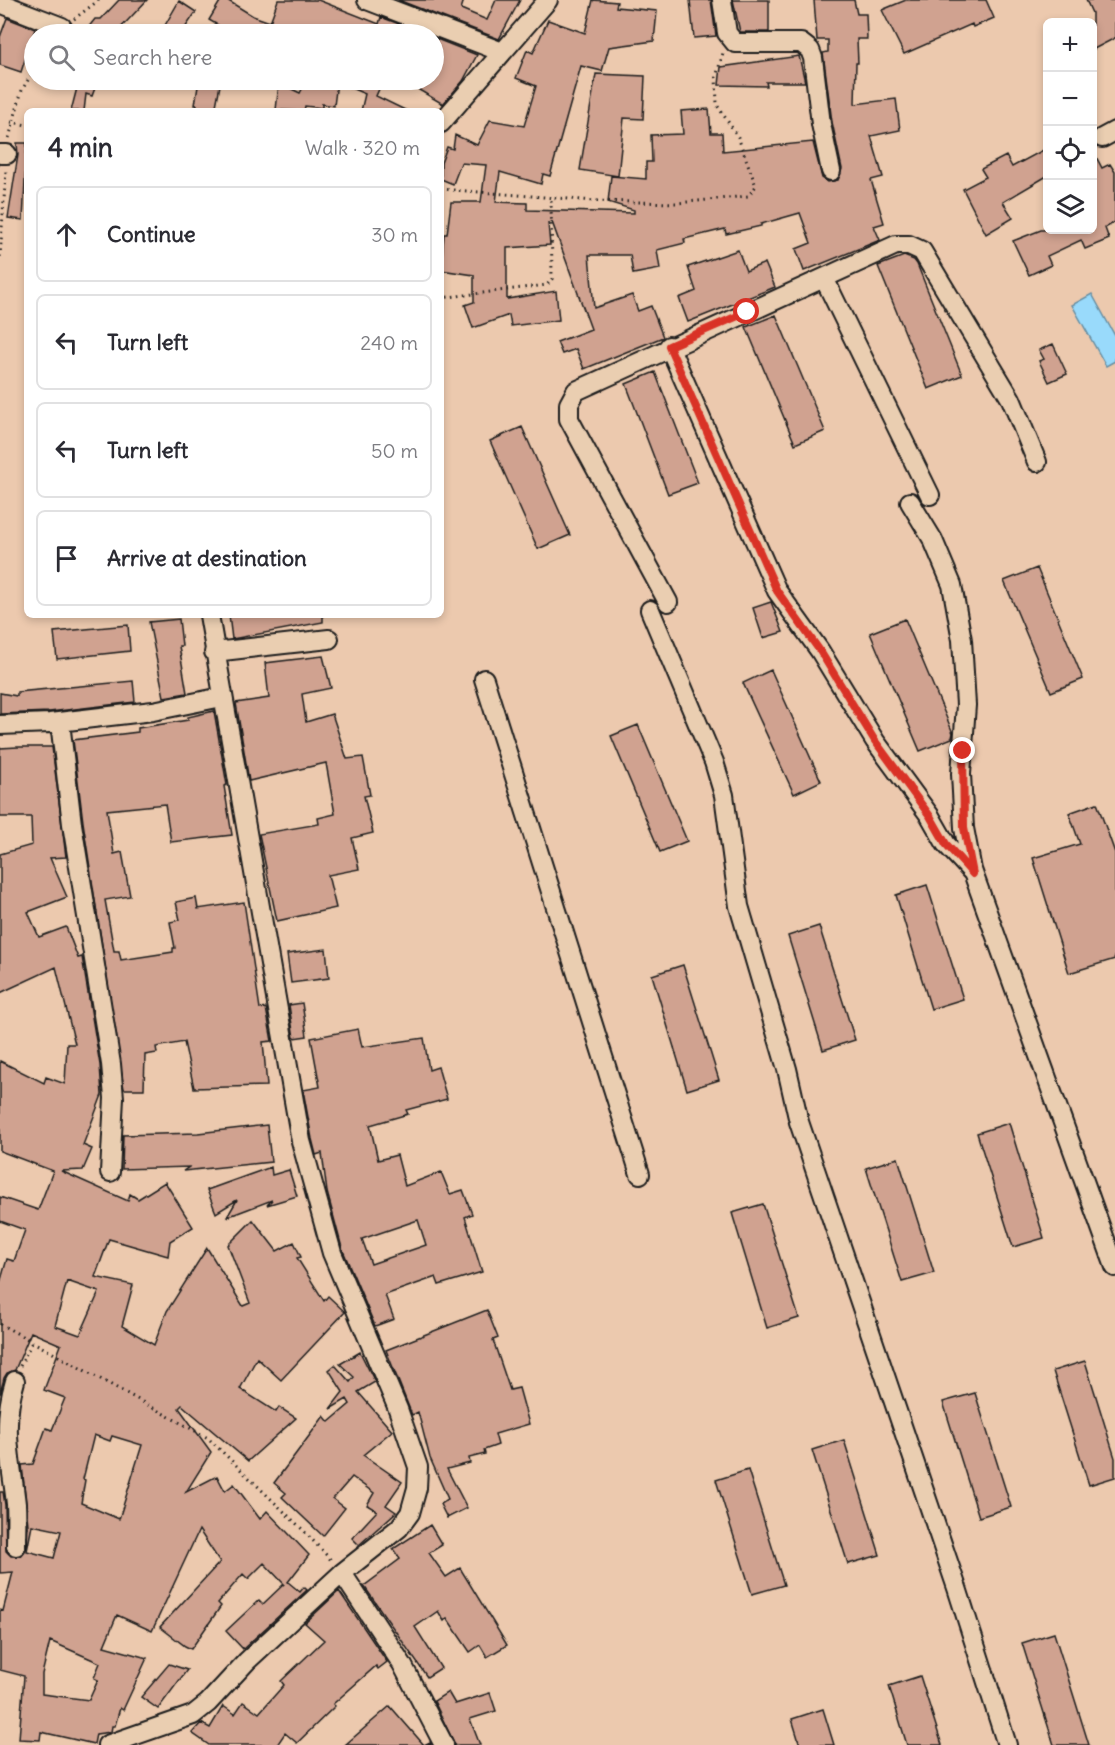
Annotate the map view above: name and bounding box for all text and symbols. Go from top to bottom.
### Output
map controls [1043,18,1097,234]
button: + [1043,18,1097,72]
search box [24,24,444,90]
icon: search [45,41,78,74]
text: Search here [93,43,212,71]
button: − [1043,72,1097,126]
button: locate [1043,126,1097,180]
text: 4 min [48,131,113,164]
text: Walk · 320 m [305,135,420,160]
button: layers [1043,180,1097,234]
icon: ahead [50,218,83,251]
text: Continue [107,220,196,248]
text: 30 m [371,222,418,247]
route start [733,298,759,324]
icon: left [50,326,83,359]
text: Turn left [107,328,188,356]
text: 240 m [360,330,418,355]
icon: left [50,434,83,467]
text: Turn left [107,436,188,464]
text: 50 m [371,438,418,463]
icon: arrive [50,542,83,575]
text: Arrive at destination [107,544,307,572]
route end [949,737,975,763]

